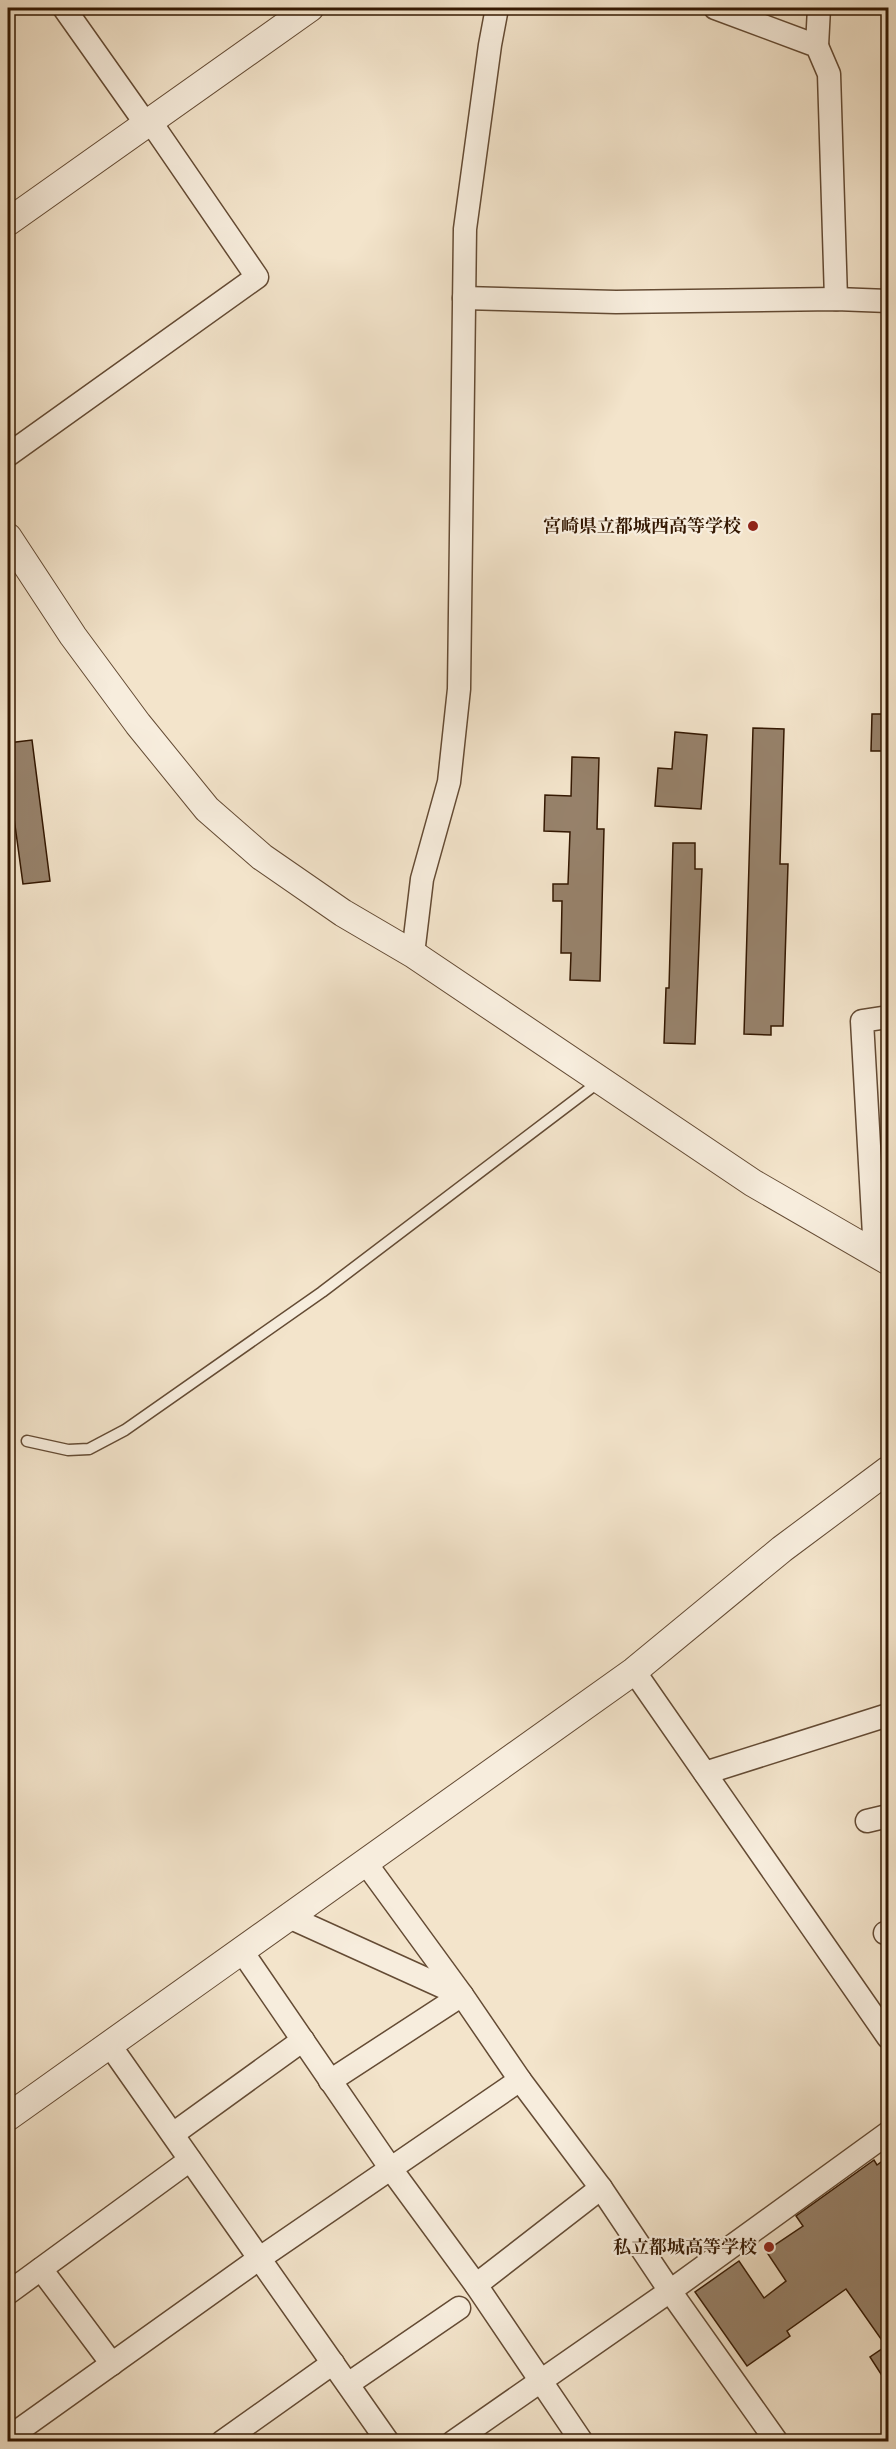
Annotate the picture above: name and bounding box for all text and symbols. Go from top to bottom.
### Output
place label: 宮崎県立都城西高等学校 [543,515,741,537]
marker: 宮崎県立都城西高等学校 [746,519,760,533]
place label: 私立都城高等学校 [613,2236,757,2258]
marker: 私立都城高等学校 [762,2240,776,2254]

